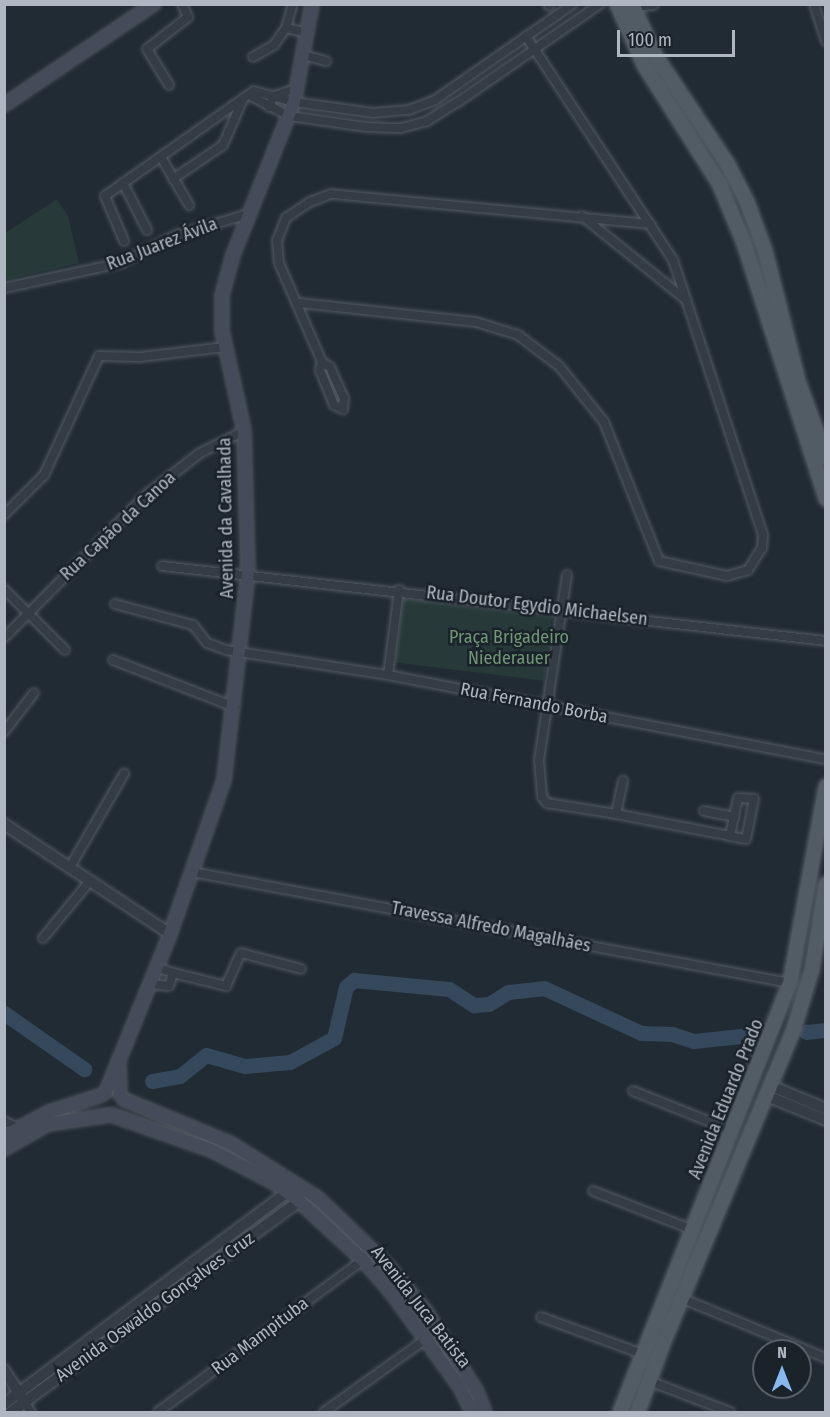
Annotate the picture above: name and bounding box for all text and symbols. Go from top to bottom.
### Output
scale bar [620,18,738,56]
text: 100 m [628,29,672,51]
street label: Rua Juarez Ávila [104,213,220,275]
street label: Avenida da Cavalhada [214,437,238,599]
street label: Rua Capão da Canoa [56,467,180,585]
street label: Rua Doutor Egydio Michaelsen [425,582,649,630]
park label: Praça Brigadeiro Niederauer [449,627,569,670]
street label: Rua Fernando Borba [458,678,610,728]
street label: Travessa Alfredo Magalhães [390,897,592,957]
street label: Avenida Eduardo Prado [684,1016,768,1182]
street label: Avenida Oswaldo Gonçalves Cruz [51,1228,259,1386]
street label: Avenida Juca Batista [367,1242,475,1372]
street label: Rua Mampituba [207,1293,313,1379]
north arrow [752,1339,812,1399]
text: N [777,1343,787,1362]

